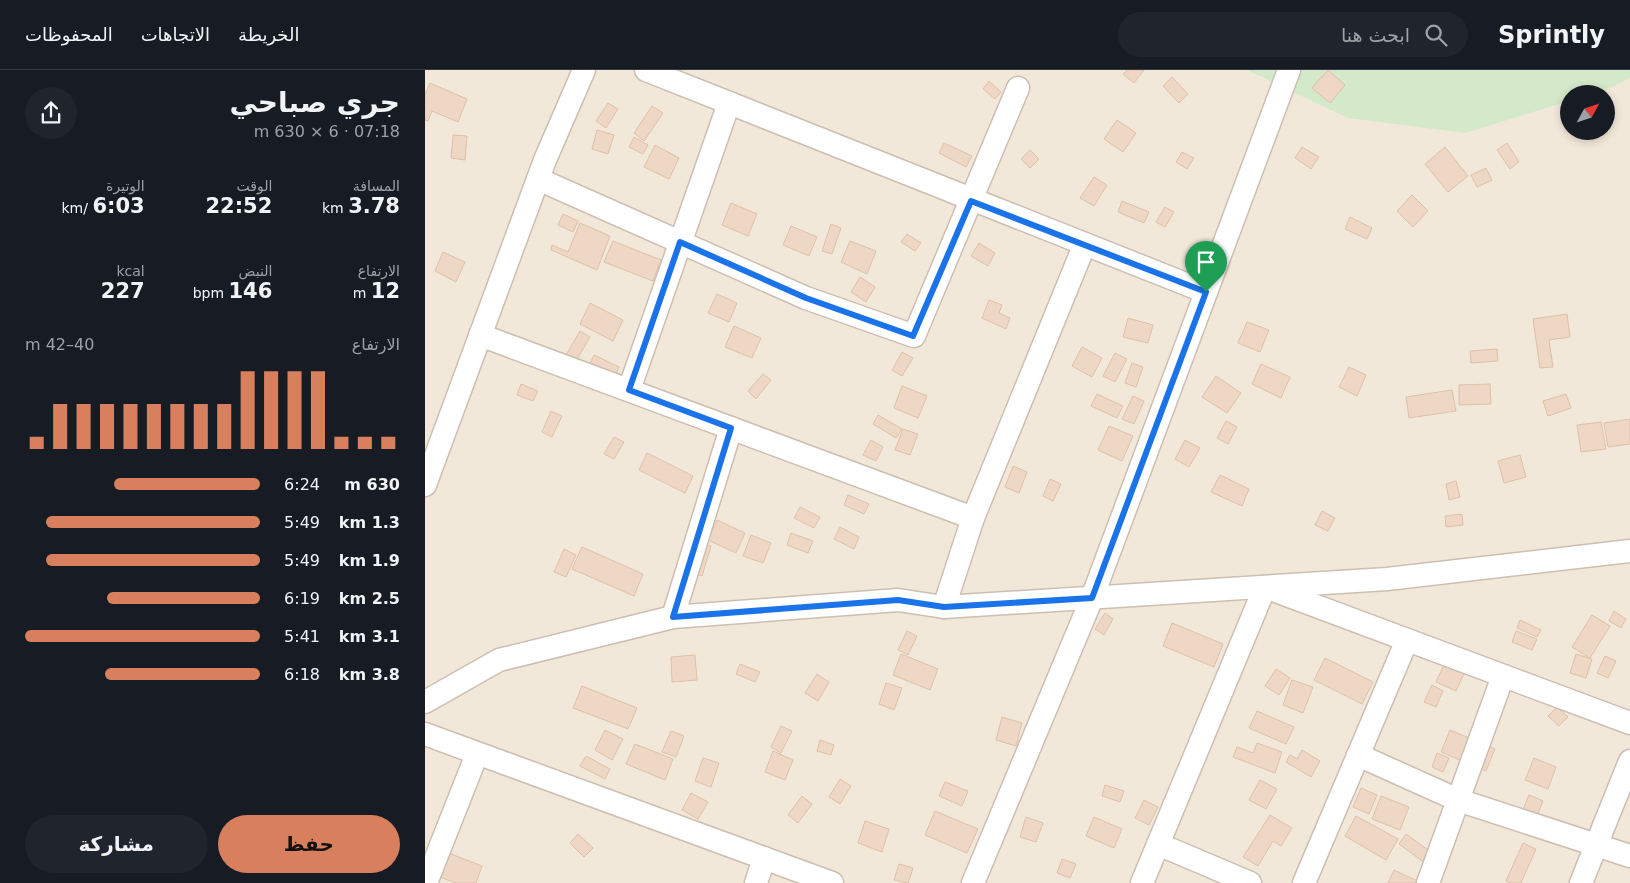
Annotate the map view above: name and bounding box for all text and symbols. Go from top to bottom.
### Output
search box [1118,12,1468,57]
icon: search [1422,21,1450,49]
text: Sprintly [1498,21,1605,49]
text: المحفوظات [25,24,113,45]
text: الاتجاهات [141,24,210,45]
text: الخريطة [238,24,299,45]
text: ابحث هنا [1341,24,1410,46]
north arrow [1560,85,1615,140]
map controls [1560,85,1615,140]
text: جري صباحي [229,86,400,119]
button: share [25,87,77,139]
text: 07:18 · 6 × 630 m [254,122,400,141]
text: الوتيرة [106,178,145,194]
text: الوقت [237,178,272,194]
text: المسافة [353,178,400,194]
text: 6:03 [92,194,145,218]
text: 22:52 [205,194,272,218]
text: 3.78 [348,194,400,218]
text: /km [62,200,92,216]
text: km [322,200,348,216]
pin [1185,241,1227,292]
icon: arrive [1192,248,1220,276]
text: kcal [116,263,145,279]
text: النبض [239,263,272,279]
text: الارتفاع [358,263,400,279]
text: 227 [101,279,145,303]
text: 146 [229,279,272,303]
text: 12 [371,279,400,303]
text: bpm [193,285,229,301]
text: m [353,285,371,301]
text: 40–42 m [25,335,94,354]
text: الارتفاع [352,335,400,354]
text: 6:24 [284,475,320,494]
text: 630 m [344,475,400,494]
text: 5:49 [284,513,320,532]
text: 1.3 km [339,513,400,532]
text: 5:49 [284,551,320,570]
text: 1.9 km [339,551,400,570]
text: 6:19 [284,589,320,608]
text: 2.5 km [339,589,400,608]
text: 5:41 [284,627,320,646]
text: 3.1 km [339,627,400,646]
text: 6:18 [284,665,320,684]
text: 3.8 km [339,665,400,684]
button: مشاركة [25,815,208,873]
button: حفظ [218,815,400,873]

